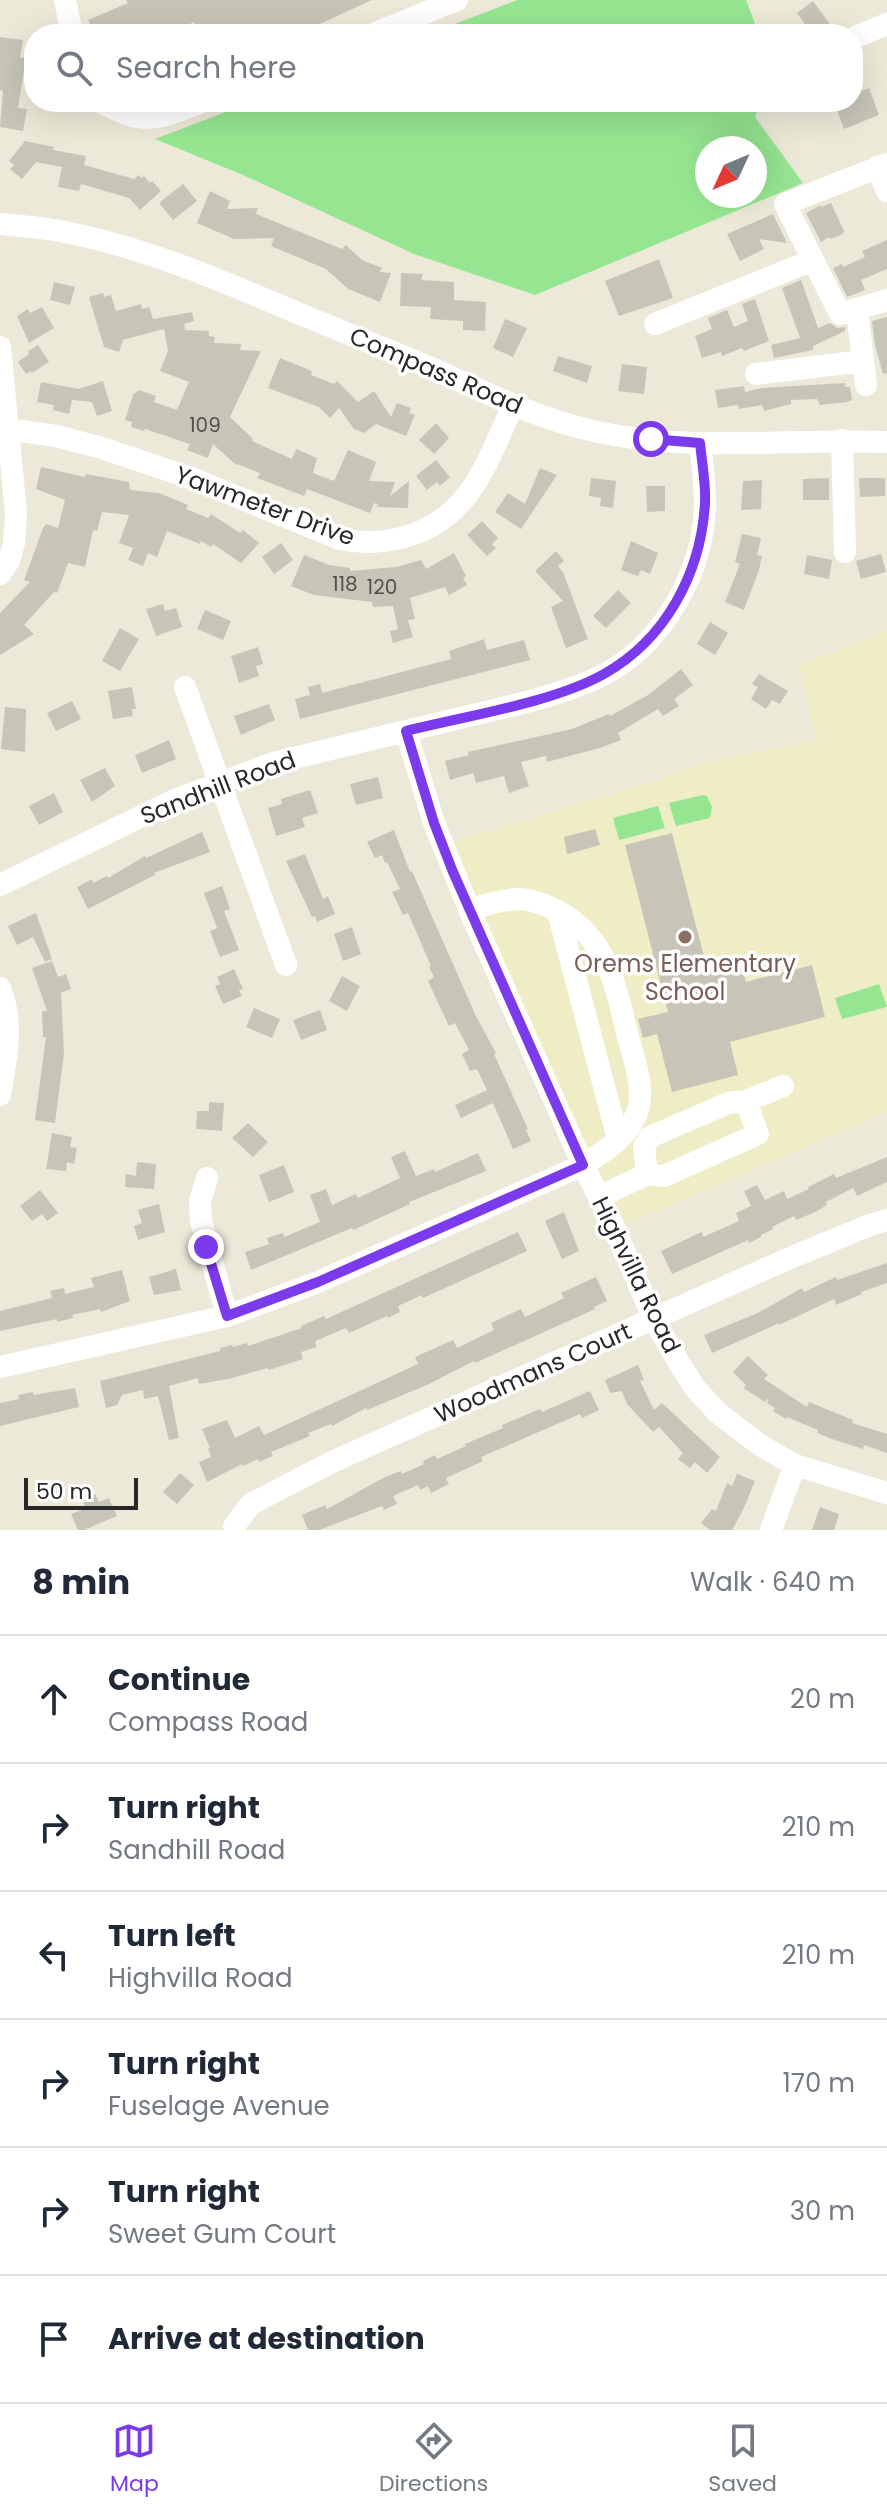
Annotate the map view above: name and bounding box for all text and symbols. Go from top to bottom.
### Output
search box [24,24,863,112]
icon: search [52,46,96,90]
text: Search here [116,46,297,89]
north arrow [695,136,767,208]
street label: Compass Road [345,319,528,422]
house number: 109 [189,411,221,439]
route start [633,421,669,457]
street label: Yawmeter Drive [171,458,359,553]
house number: 118 [332,570,358,598]
house number: 120 [367,573,397,601]
street label: Sandhill Road [135,743,300,832]
marker: Orems Elementary School [676,928,694,946]
place label: Orems Elementary School [574,947,796,1008]
street label: Highvilla Road [584,1191,689,1359]
route end [188,1229,224,1265]
street label: Woodmans Court [429,1314,637,1431]
scale bar [24,1474,138,1510]
text: 50 m [36,1476,92,1507]
text: 8 min [32,1558,130,1606]
text: Walk · 640 m [690,1564,855,1600]
text: Continue [108,1658,250,1701]
icon: ahead [32,1677,76,1721]
text: 20 m [790,1681,855,1717]
text: Compass Road [108,1704,308,1740]
text: Turn right [108,1786,260,1829]
icon: right [32,1805,76,1849]
text: 210 m [782,1809,855,1845]
text: Sandhill Road [108,1832,285,1868]
text: Turn left [108,1914,236,1957]
icon: left [32,1933,76,1977]
text: 210 m [782,1937,855,1973]
text: Highvilla Road [108,1960,293,1996]
text: Turn right [108,2042,260,2085]
icon: right [32,2061,76,2105]
text: 170 m [782,2065,855,2101]
text: Fuselage Avenue [108,2088,330,2124]
text: Turn right [108,2170,260,2213]
icon: right [32,2189,76,2233]
text: 30 m [790,2193,855,2229]
text: Sweet Gum Court [108,2216,336,2252]
icon: arrive [32,2317,76,2361]
text: Arrive at destination [108,2317,425,2360]
tab: Map [110,2419,159,2500]
tab: Directions [379,2419,488,2500]
tab: Saved [708,2419,777,2500]

